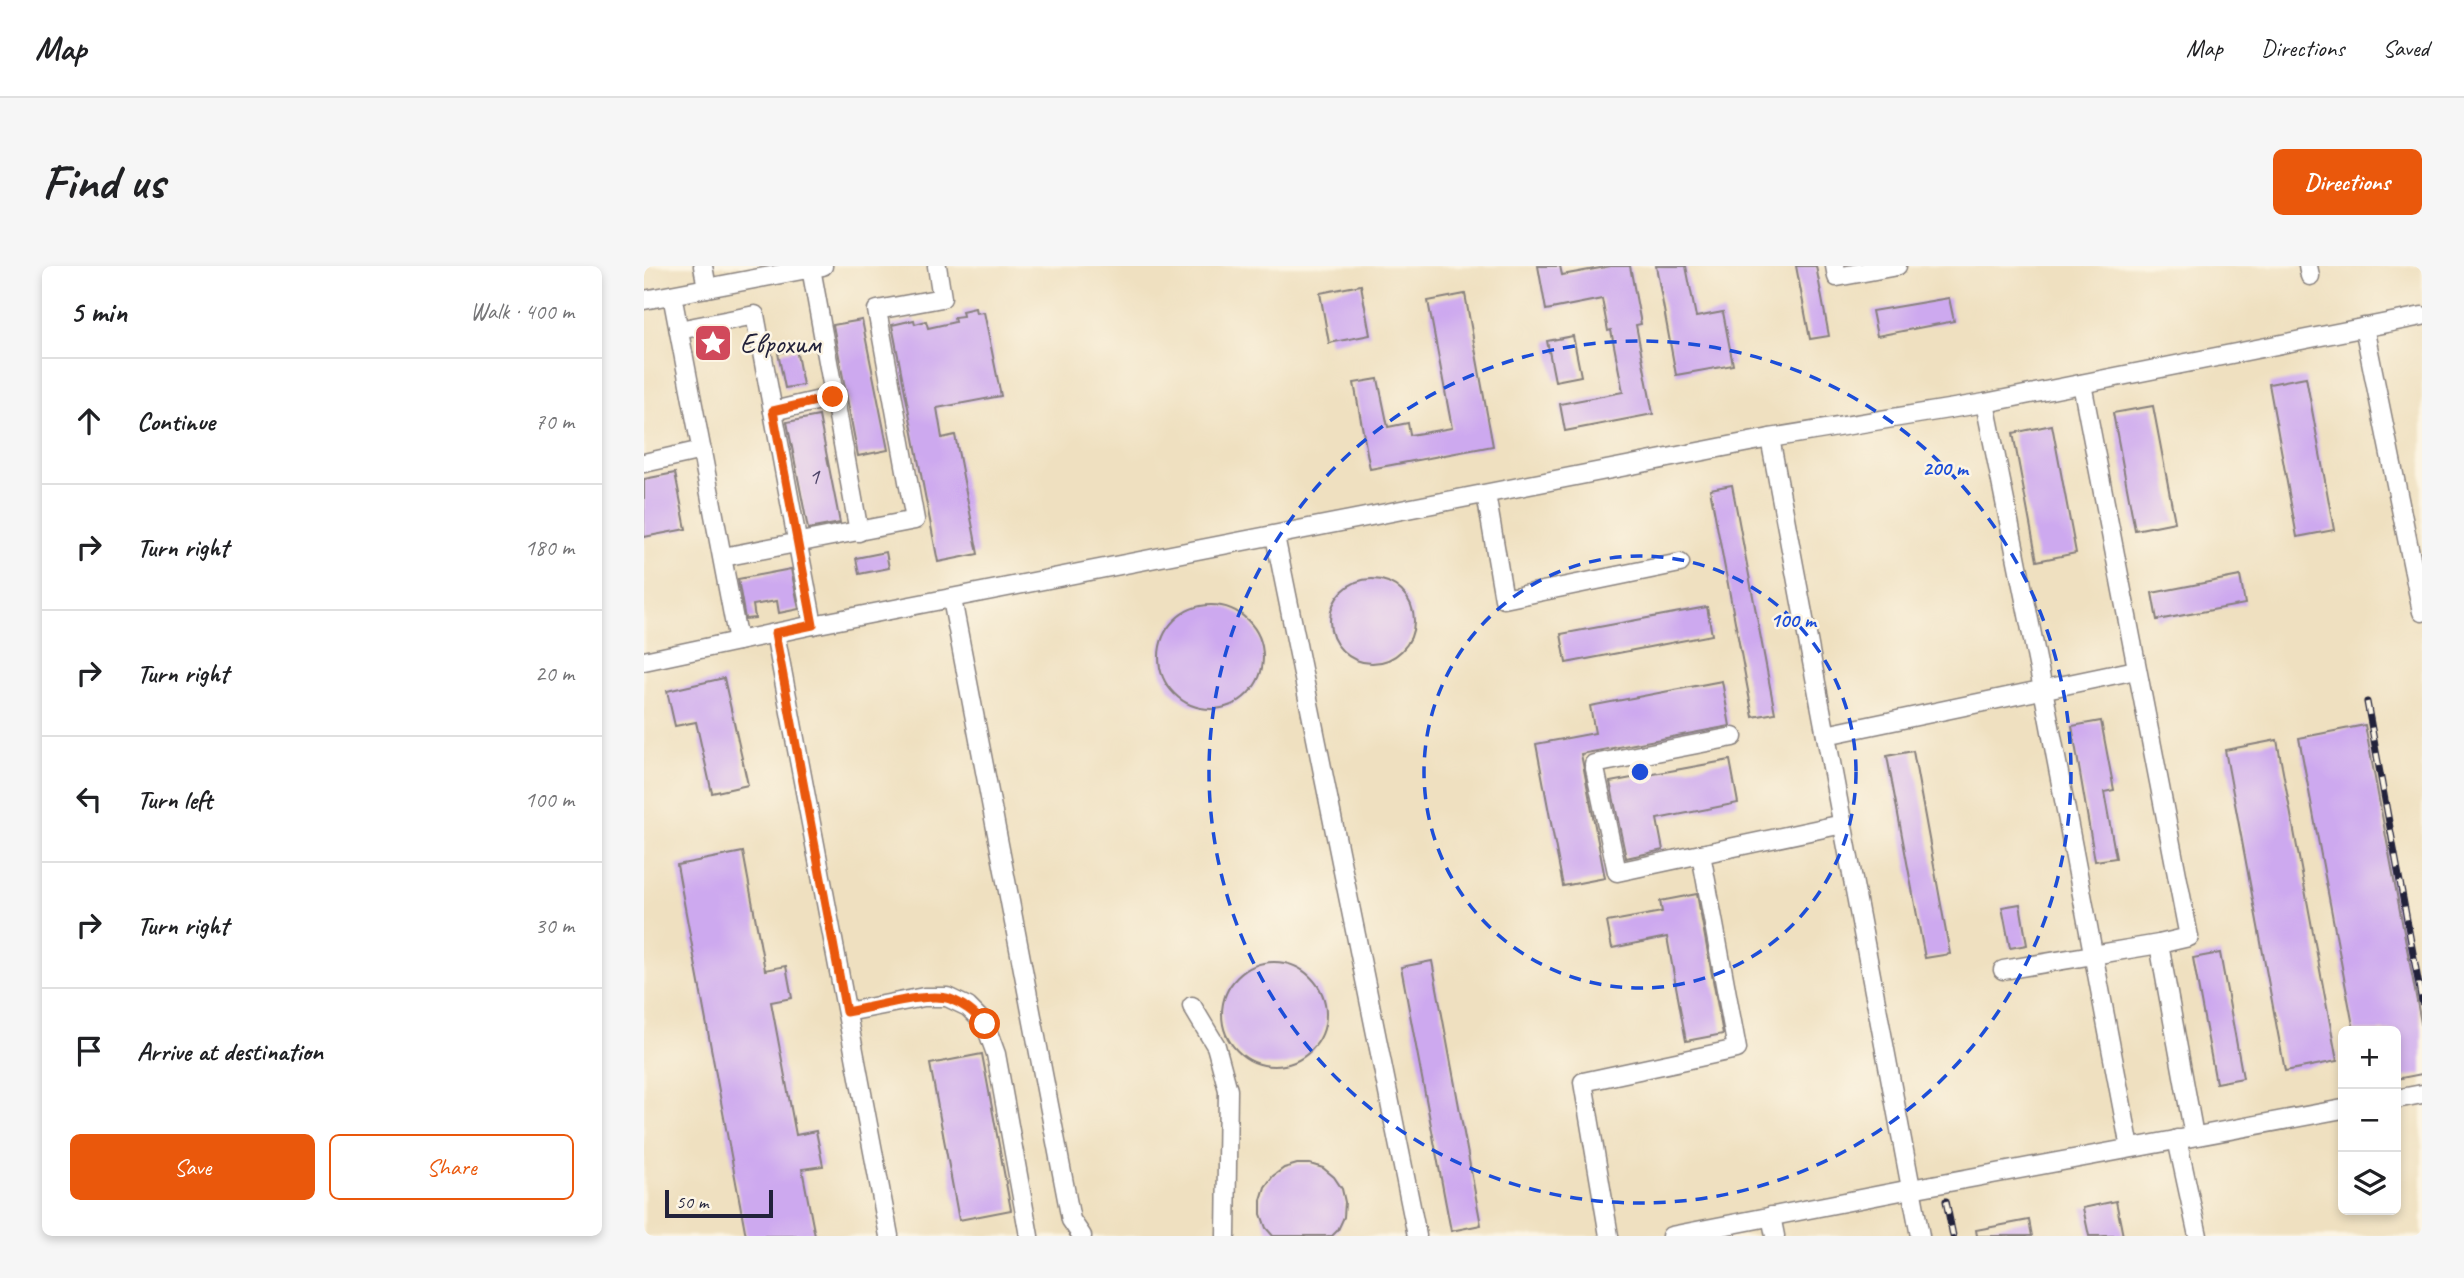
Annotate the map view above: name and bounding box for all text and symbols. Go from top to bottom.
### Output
text: Map [35,27,86,69]
text: Map [2186,33,2223,63]
text: Directions [2261,33,2344,63]
text: Saved [2382,33,2429,63]
button: Directions [2273,149,2422,215]
text: Find us [42,151,164,213]
text: 5 min [70,293,127,331]
text: Walk · 400 m [470,297,574,326]
place icon: Еврохим [692,322,734,364]
place label: Еврохим [740,326,822,361]
route end [817,381,848,412]
icon: ahead [70,402,108,440]
text: Continue [137,405,215,438]
text: 70 m [535,407,574,436]
text: 200 m [1922,455,1970,481]
house number: 1 [809,461,821,491]
icon: right [70,528,108,566]
text: Turn right [137,531,228,564]
text: 180 m [525,533,574,562]
text: 100 m [1770,607,1818,633]
icon: right [70,654,108,692]
text: Turn right [137,657,228,690]
text: 20 m [535,659,574,688]
centre of rings [1628,760,1652,784]
icon: left [70,780,108,818]
text: Turn left [137,783,212,816]
text: 100 m [525,785,574,814]
icon: right [70,906,108,944]
text: Turn right [137,909,228,942]
text: 30 m [535,911,574,940]
route start [969,1008,1000,1039]
map controls [2338,1026,2401,1215]
button: + [2338,1026,2401,1089]
icon: arrive [70,1032,108,1070]
text: Arrive at destination [137,1035,323,1068]
button: − [2338,1089,2401,1152]
button: Save [70,1134,315,1200]
button: Share [329,1134,574,1200]
button: layers [2338,1152,2401,1215]
scale bar [665,1187,774,1219]
text: 50 m [676,1190,708,1214]

